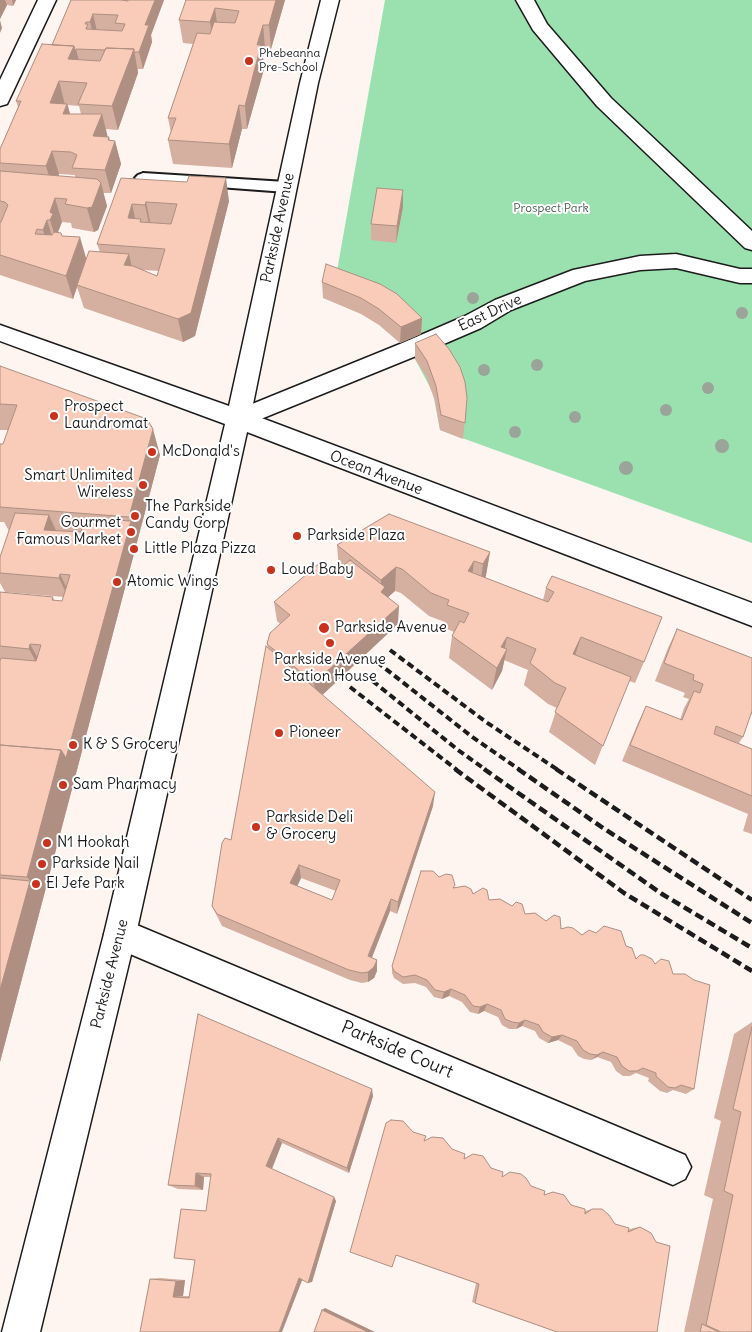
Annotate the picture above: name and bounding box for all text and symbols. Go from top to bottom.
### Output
place label: Phebeanna Pre-School [259,47,320,75]
marker: Phebeanna Pre-School [243,55,255,67]
street label: Parkside Avenue [258,171,298,285]
park label: Prospect Park [513,202,589,216]
street label: East Drive [455,290,525,336]
place label: Prospect Laundromat [64,398,148,433]
marker: Prospect Laundromat [48,410,60,422]
place label: McDonald's [162,443,240,461]
marker: McDonald's [146,446,158,458]
street label: Ocean Avenue [327,447,425,499]
place label: Smart Unlimited Wireless [24,467,133,502]
marker: Smart Unlimited Wireless [137,479,149,491]
place label: The Parkside Candy Corp [145,498,231,533]
marker: The Parkside Candy Corp [129,510,141,522]
place label: Gourmet Famous Market [16,514,121,549]
marker: Gourmet Famous Market [125,526,137,538]
place label: Parkside Plaza [307,527,405,545]
marker: Parkside Plaza [291,530,303,542]
place label: Little Plaza Pizza [144,540,256,558]
marker: Little Plaza Pizza [128,543,140,555]
place label: Loud Baby [281,561,354,579]
marker: Loud Baby [265,564,277,576]
place label: Atomic Wings [127,573,219,591]
marker: Atomic Wings [111,576,123,588]
place label: Parkside Avenue [335,619,447,637]
marker: Parkside Avenue [317,621,331,635]
marker: Parkside Avenue Station House [324,637,336,649]
place label: Parkside Avenue Station House [274,651,386,686]
place label: Pioneer [289,724,341,742]
marker: Pioneer [273,727,285,739]
place label: K & S Grocery [83,736,178,754]
marker: K & S Grocery [67,739,79,751]
place label: Sam Pharmacy [73,776,177,794]
marker: Sam Pharmacy [57,779,69,791]
place label: Parkside Deli & Grocery [266,809,353,844]
marker: Parkside Deli & Grocery [250,821,262,833]
place label: N1 Hookah [57,834,129,852]
marker: N1 Hookah [41,837,53,849]
place label: Parkside Nail [52,855,139,873]
marker: Parkside Nail [36,858,48,870]
place label: El Jefe Park [46,875,125,893]
marker: El Jefe Park [30,878,42,890]
street label: Parkside Avenue [88,918,132,1030]
street label: Parkside Court [338,1017,456,1083]

